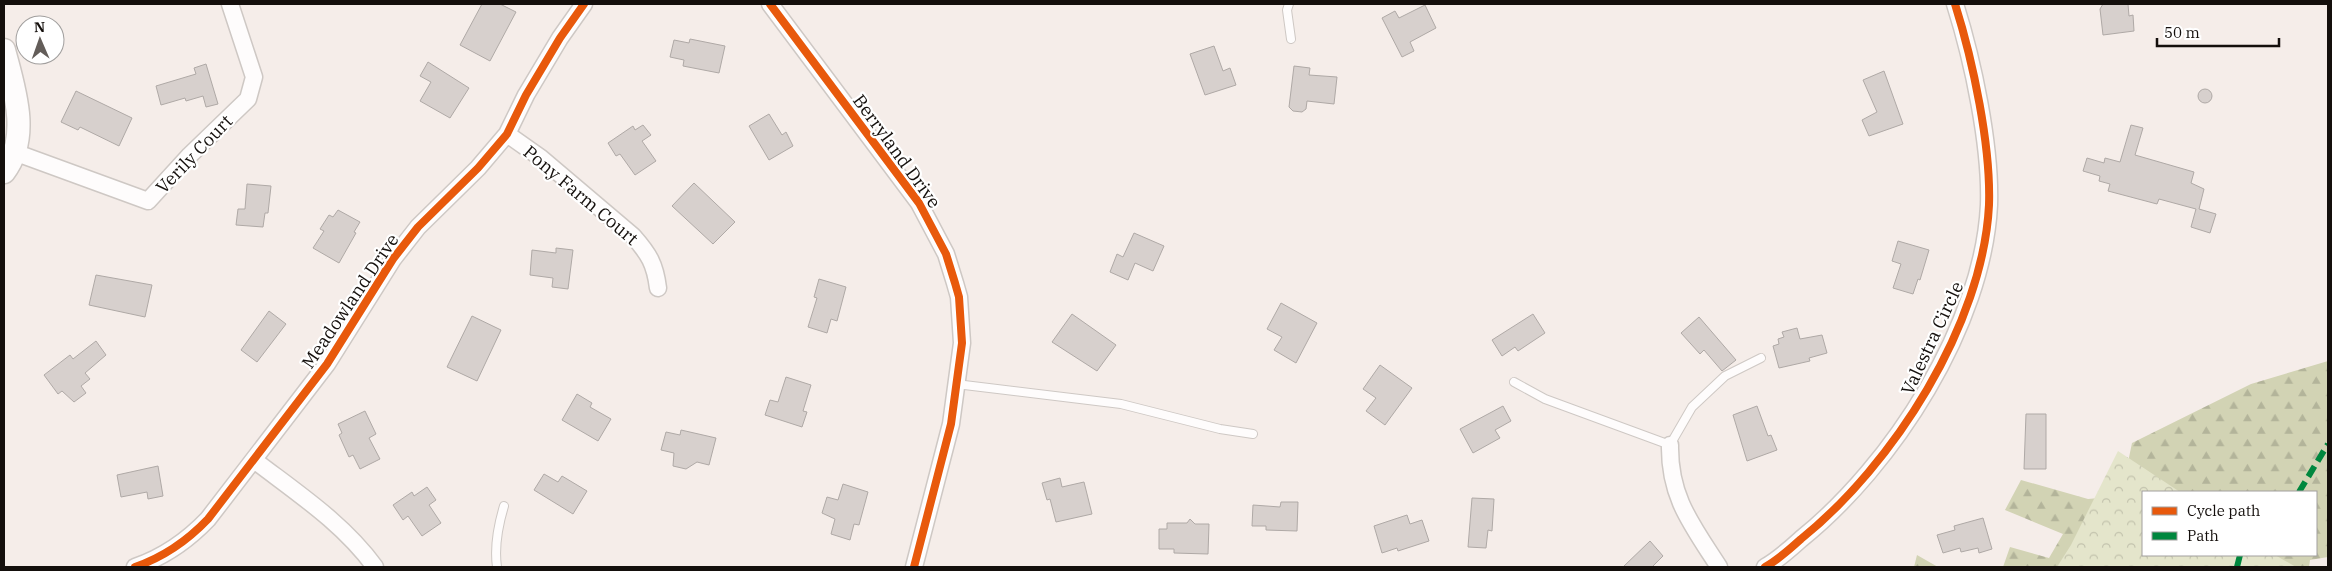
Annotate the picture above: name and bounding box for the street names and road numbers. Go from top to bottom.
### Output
street label: Berryland Drive [848,90,946,212]
street label: Verily Court [151,110,237,198]
street label: Pony Farm Court [519,140,643,250]
street label: Meadowland Drive [296,229,404,373]
street label: Valestra Circle [1896,278,1968,398]

